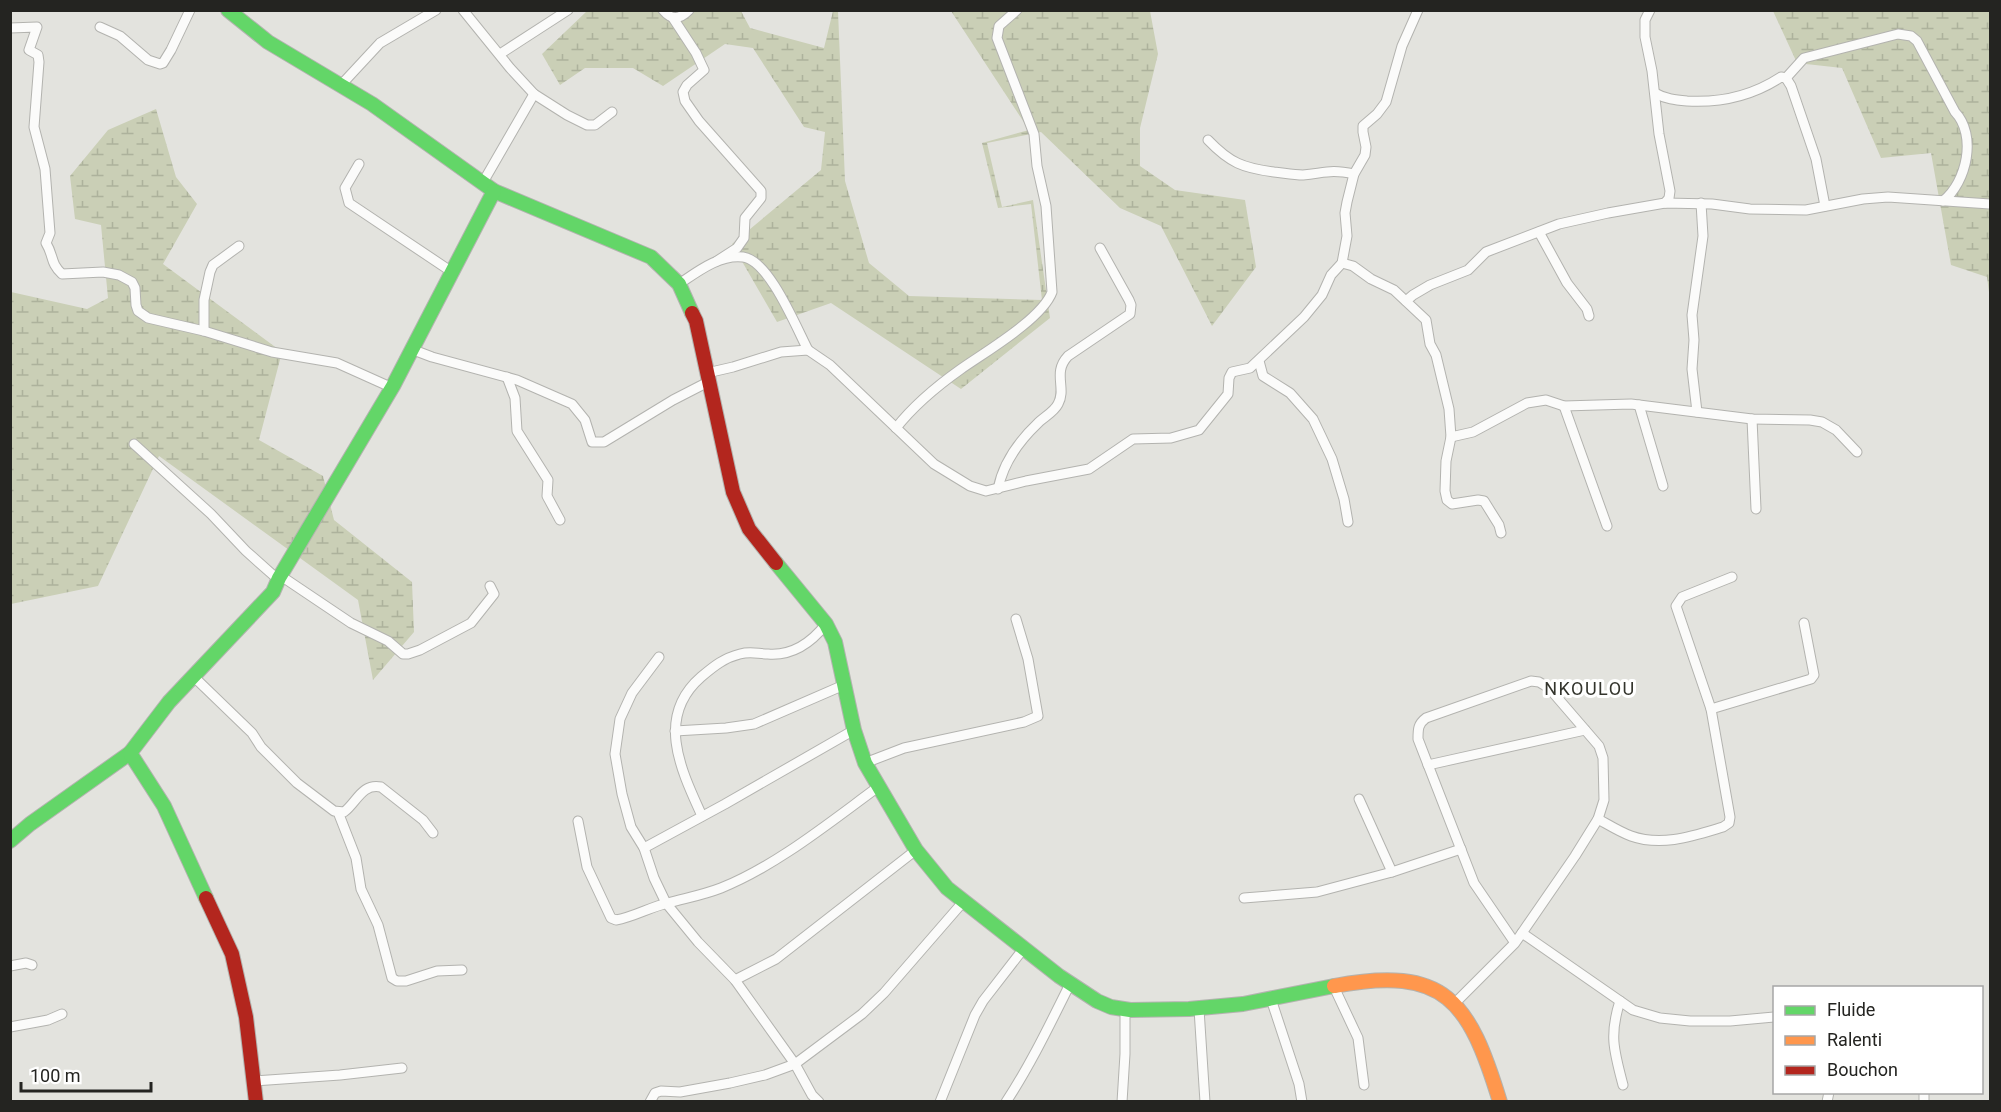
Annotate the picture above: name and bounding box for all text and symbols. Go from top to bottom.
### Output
district label: NKOULOU [1544,678,1636,699]
legend [1773,986,1983,1094]
text: Fluide [1827,999,1875,1020]
text: Ralenti [1827,1029,1882,1050]
scale bar [21,1055,152,1093]
text: Bouchon [1827,1059,1898,1080]
text: 100 m [30,1065,81,1086]

